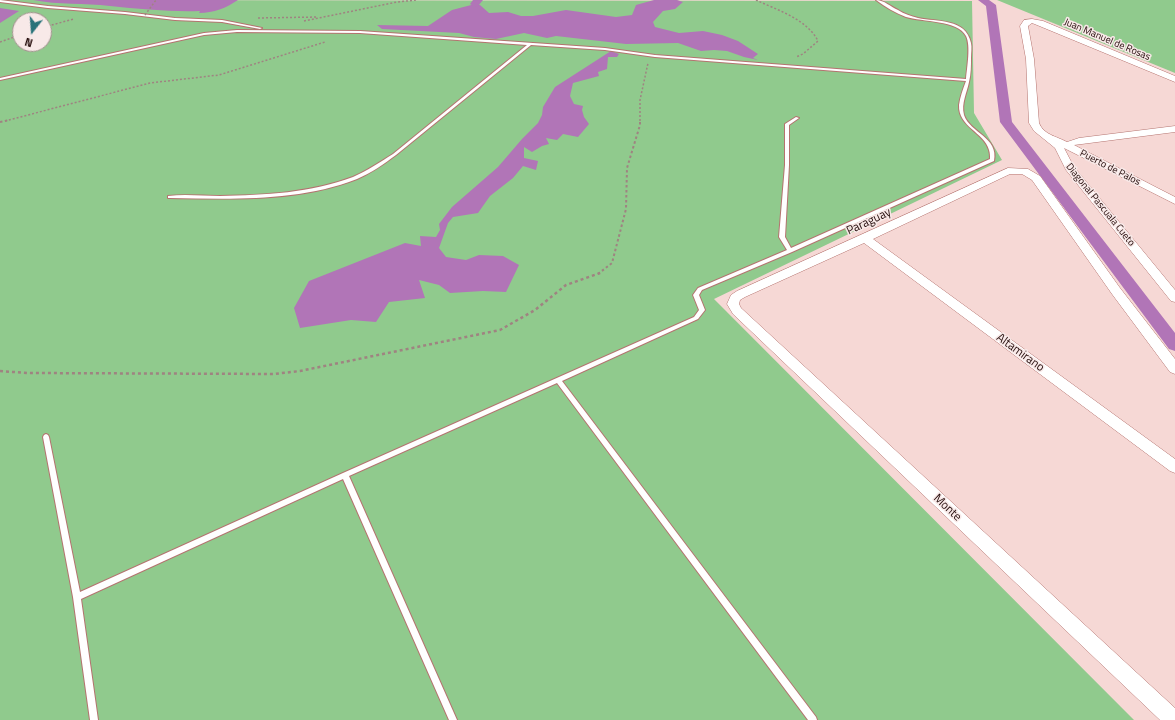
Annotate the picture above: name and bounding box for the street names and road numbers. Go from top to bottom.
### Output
street label: Juan Manuel de Rosas [1062,16,1152,64]
street label: Puerto de Palos [1078,148,1142,188]
street label: Diagonal Pascuala Cueto [1063,161,1137,249]
street label: Paraguay [844,205,894,239]
street label: Altamirano [993,331,1047,375]
street label: Monte [930,491,964,525]

